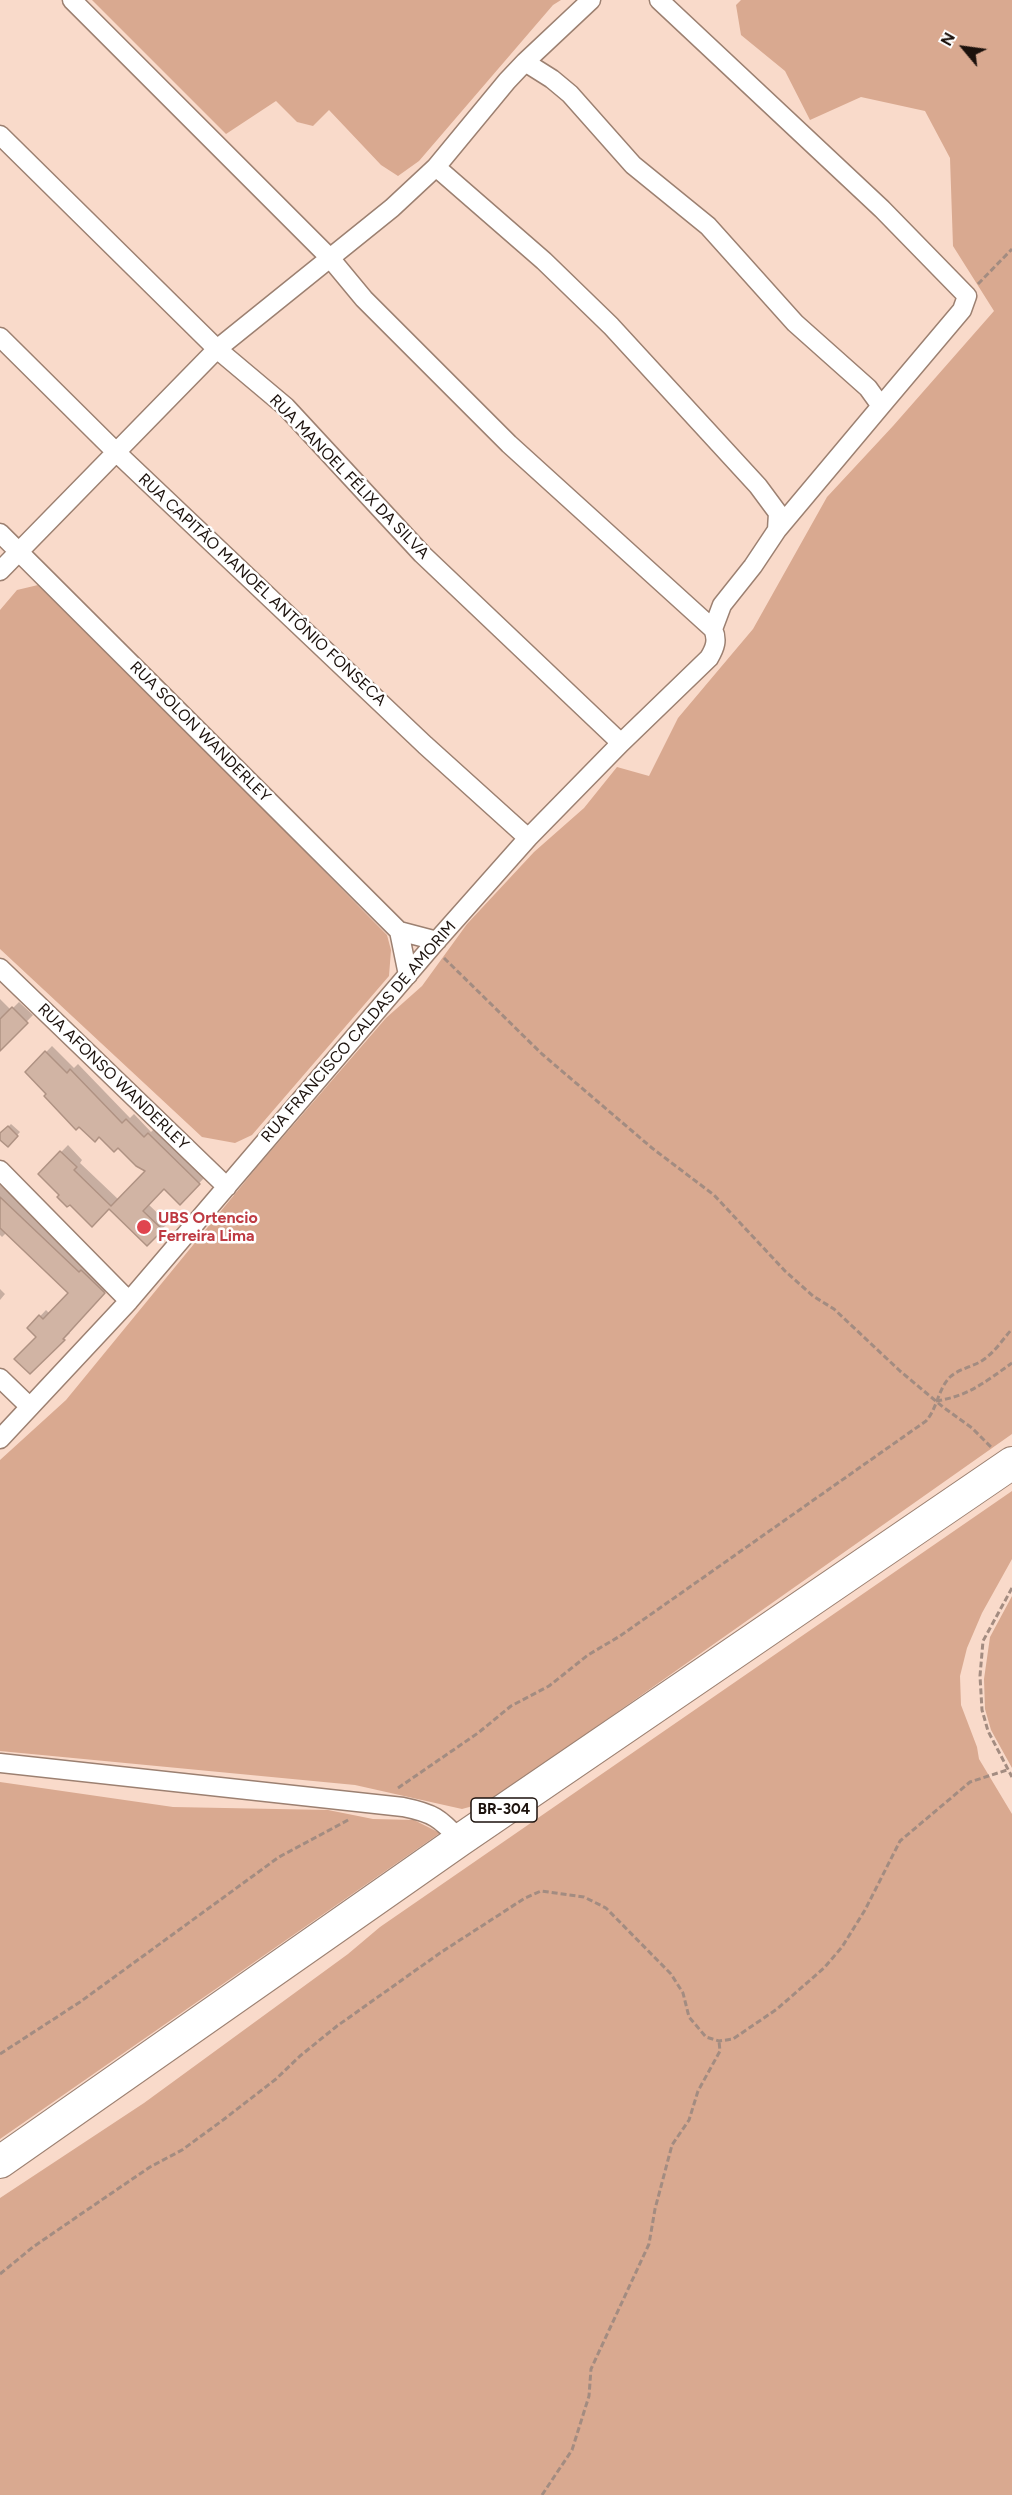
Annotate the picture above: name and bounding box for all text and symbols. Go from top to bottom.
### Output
north arrow [934,18,994,78]
text: N [937,29,959,49]
street label: RUA MANOEL FÉLIX DA SILVA [265,391,433,563]
street label: RUA CAPITÃO MANOEL ANTÔNIO FONSECA [134,470,390,710]
street label: RUA SOLON WANDERLEY [126,658,274,806]
street label: RUA FRANCISCO CALDAS DE AMORIM [258,917,460,1147]
street label: RUA AFONSO WANDERLEY [33,1000,193,1154]
place label: UBS Ortencio Ferreira Lima [158,1208,258,1246]
marker: UBS Ortencio Ferreira Lima [135,1218,153,1236]
road number: BR-304 [471,1798,537,1822]

